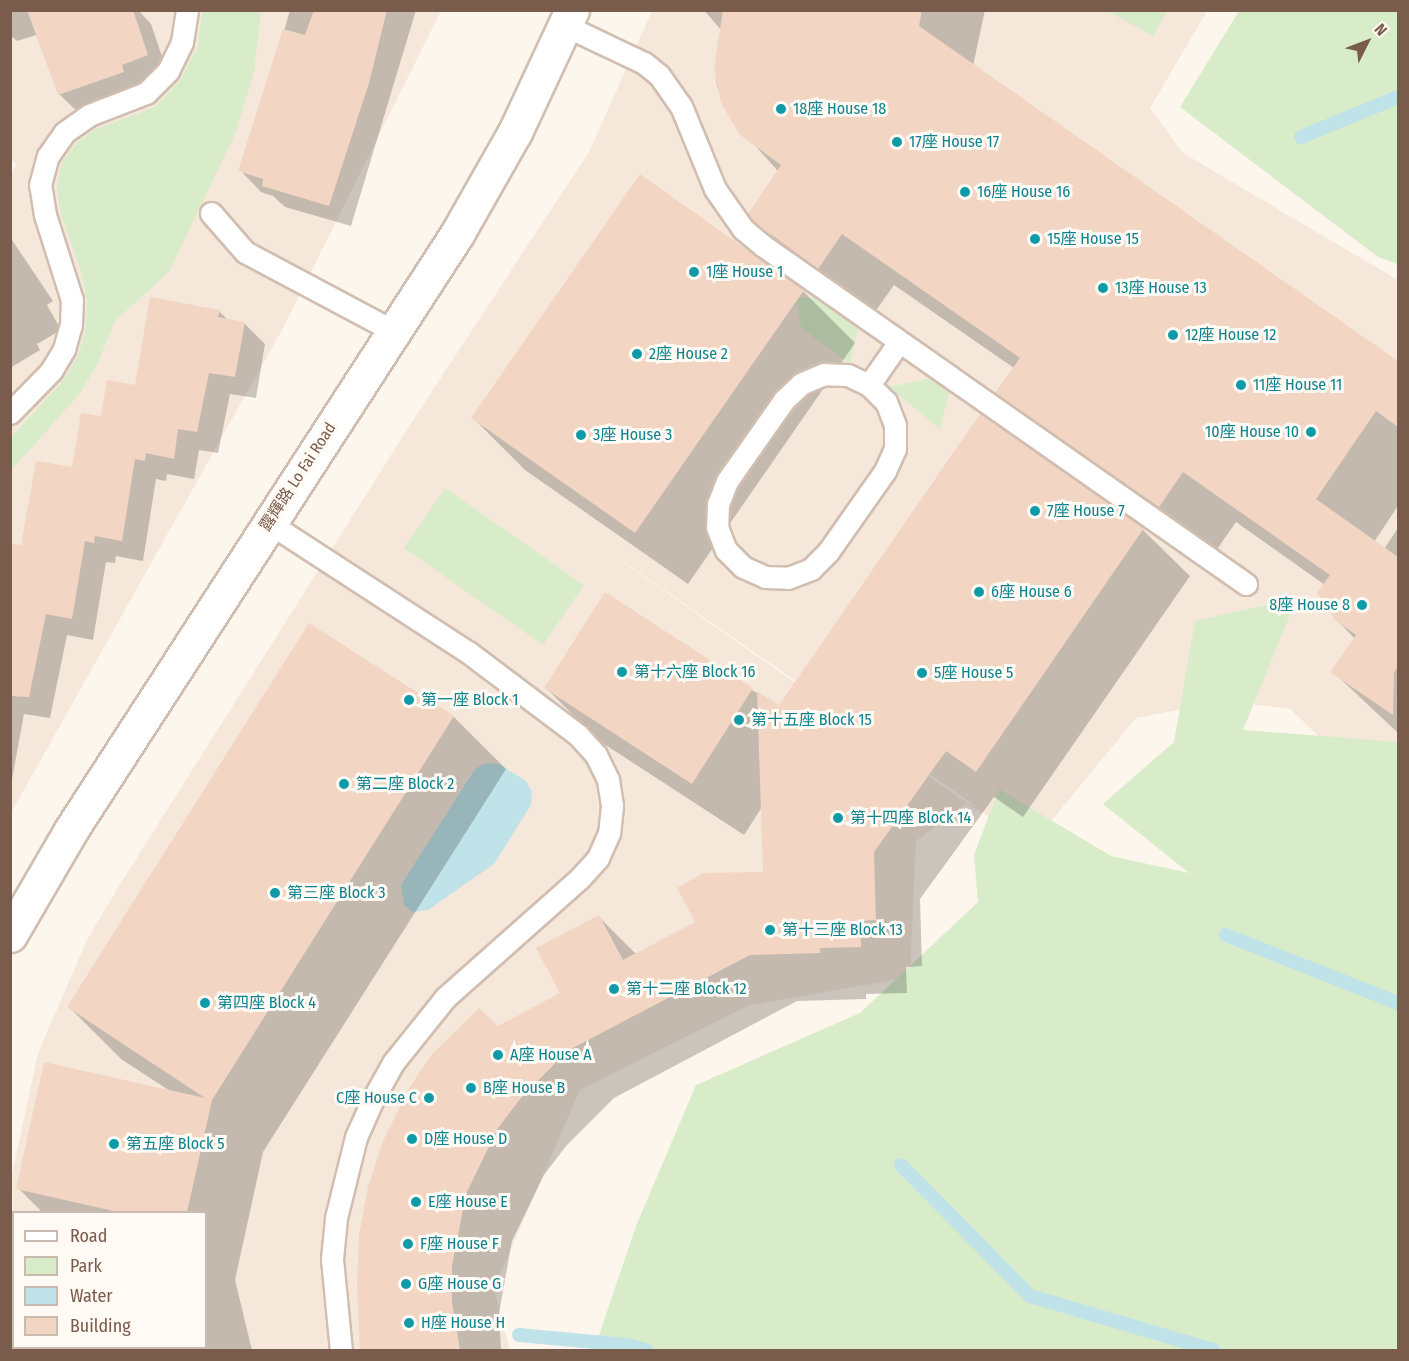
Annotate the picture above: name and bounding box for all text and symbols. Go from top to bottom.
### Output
north arrow [1337,12,1397,72]
text: N [1370,20,1391,40]
place label: 18座 House 18 [793,99,886,119]
marker: 18座 House 18 [774,102,788,116]
place label: 17座 House 17 [909,132,999,152]
marker: 17座 House 17 [890,135,904,149]
place label: 16座 House 16 [977,182,1070,202]
marker: 16座 House 16 [958,185,972,199]
place label: 15座 House 15 [1047,229,1139,249]
marker: 15座 House 15 [1028,232,1042,246]
place label: 1座 House 1 [706,262,783,282]
marker: 1座 House 1 [687,265,701,279]
place label: 13座 House 13 [1115,278,1207,298]
marker: 13座 House 13 [1096,281,1110,295]
place label: 12座 House 12 [1185,325,1276,345]
marker: 12座 House 12 [1166,328,1180,342]
place label: 2座 House 2 [649,344,728,364]
marker: 2座 House 2 [630,347,644,361]
place label: 11座 House 11 [1253,375,1342,395]
marker: 11座 House 11 [1234,378,1248,392]
street label: 露輝路 Lo Fai Road [256,419,340,535]
place label: 10座 House 10 [1205,422,1299,442]
place label: 3座 House 3 [593,425,672,445]
marker: 10座 House 10 [1304,425,1318,439]
marker: 3座 House 3 [574,428,588,442]
place label: 7座 House 7 [1047,501,1125,521]
marker: 7座 House 7 [1028,504,1042,518]
place label: 6座 House 6 [991,582,1072,602]
marker: 6座 House 6 [972,585,986,599]
place label: 8座 House 8 [1269,595,1350,615]
marker: 8座 House 8 [1355,598,1369,612]
place label: 第十六座 Block 16 [634,662,755,682]
place label: 5座 House 5 [934,663,1013,683]
marker: 第十六座 Block 16 [615,665,629,679]
marker: 5座 House 5 [915,666,929,680]
place label: 第一座 Block 1 [421,690,518,710]
marker: 第一座 Block 1 [402,693,416,707]
place label: 第十五座 Block 15 [751,710,872,730]
marker: 第十五座 Block 15 [732,713,746,727]
place label: 第二座 Block 2 [356,774,454,794]
marker: 第二座 Block 2 [337,777,351,791]
place label: 第十四座 Block 14 [850,808,971,828]
marker: 第十四座 Block 14 [831,811,845,825]
place label: 第三座 Block 3 [287,883,385,903]
marker: 第三座 Block 3 [268,886,282,900]
place label: 第十三座 Block 13 [782,920,903,940]
marker: 第十三座 Block 13 [763,923,777,937]
place label: 第十二座 Block 12 [626,979,746,999]
marker: 第十二座 Block 12 [607,982,621,996]
place label: 第四座 Block 4 [217,993,316,1013]
marker: 第四座 Block 4 [198,996,212,1010]
place label: A座 House A [510,1045,592,1065]
marker: A座 House A [491,1048,505,1062]
place label: B座 House B [483,1078,565,1098]
marker: B座 House B [464,1081,478,1095]
place label: C座 House C [336,1088,417,1108]
marker: C座 House C [422,1091,436,1105]
place label: D座 House D [424,1129,507,1149]
marker: D座 House D [405,1132,419,1146]
place label: 第五座 Block 5 [126,1134,224,1154]
marker: 第五座 Block 5 [107,1137,121,1151]
place label: E座 House E [428,1192,508,1212]
marker: E座 House E [409,1195,423,1209]
legend [12,1211,207,1349]
text: Road [70,1225,107,1247]
place label: F座 House F [420,1234,499,1254]
marker: F座 House F [401,1237,415,1251]
text: Park [70,1255,102,1277]
place label: G座 House G [418,1274,501,1294]
marker: G座 House G [399,1277,413,1291]
text: Water [70,1285,113,1307]
place label: H座 House H [421,1313,505,1333]
text: Building [70,1315,131,1337]
marker: H座 House H [402,1316,416,1330]

